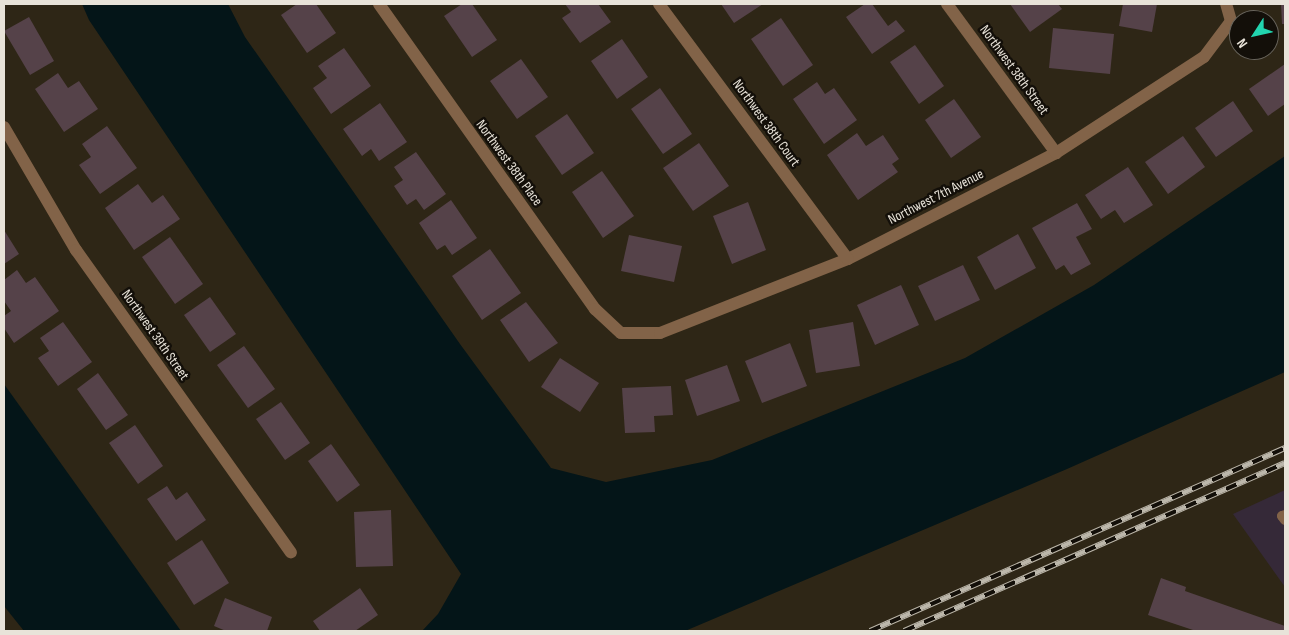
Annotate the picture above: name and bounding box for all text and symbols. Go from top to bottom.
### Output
north arrow [1229,10,1279,60]
street label: Northwest 38th Street [976,22,1052,118]
text: N [1233,35,1251,51]
street label: Northwest 38th Court [729,76,803,170]
street label: Northwest 38th Place [472,117,546,209]
street label: Northwest 7th Avenue [886,166,986,228]
street label: Northwest 39th Street [118,287,192,383]

